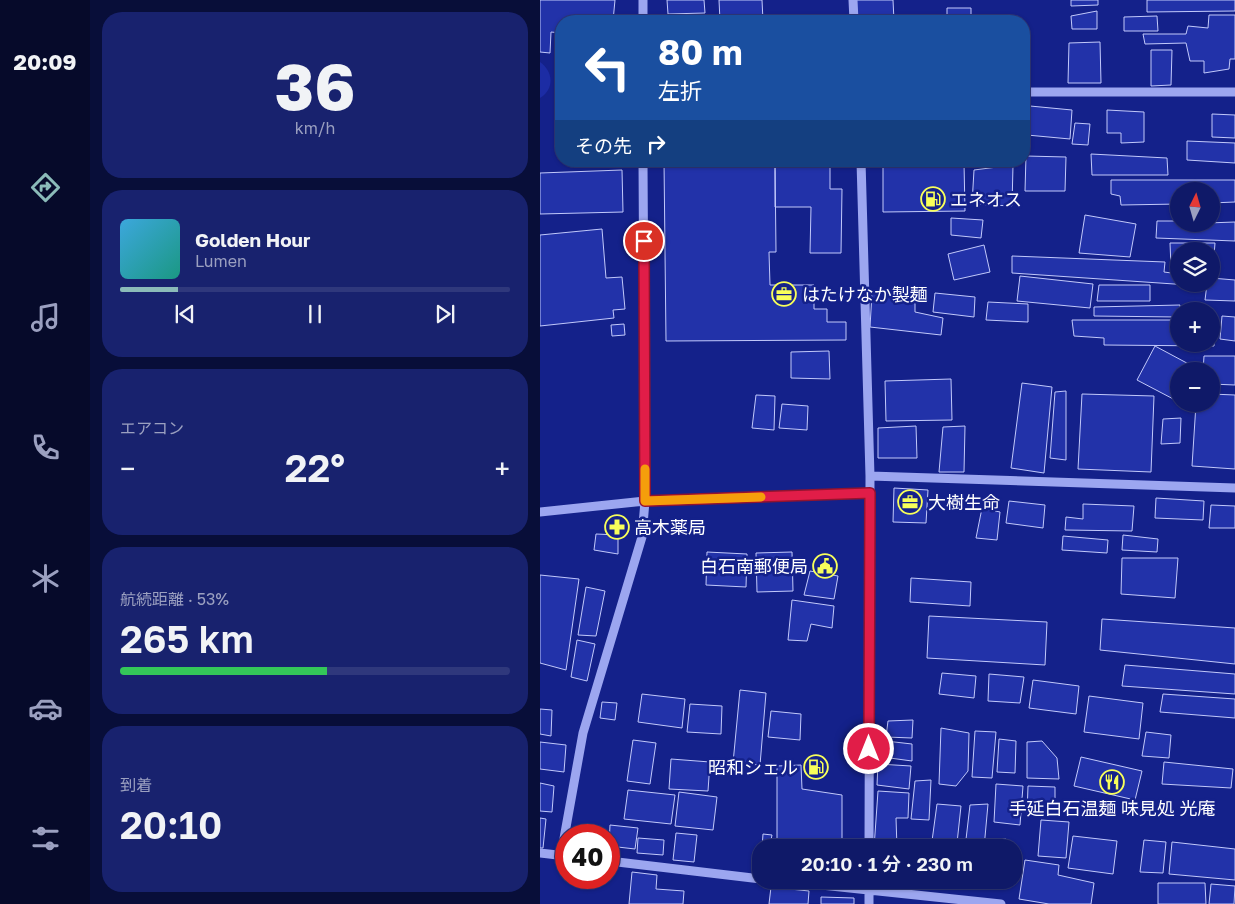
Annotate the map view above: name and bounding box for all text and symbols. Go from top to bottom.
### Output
text: 80 m [658,31,743,73]
icon: left [575,35,640,100]
text: 36 [275,46,355,124]
text: 20:09 [13,48,77,75]
text: 左折 [658,77,702,104]
text: km/h [295,118,335,138]
icon: right [642,130,670,158]
text: その先 [575,134,632,157]
icon: directions [28,170,63,205]
north arrow [1170,182,1220,232]
map controls [1170,182,1220,412]
fuel station icon: エネオス [920,186,946,212]
place label: エネオス [950,188,1022,210]
pin [623,220,665,262]
icon: arrive [630,227,658,255]
text: Golden Hour [195,228,310,251]
button: layers [1170,242,1220,292]
text: Lumen [195,251,247,271]
office icon: はたけなか製麺 [771,281,797,307]
place label: はたけなか製麺 [802,283,928,305]
icon: music [28,300,63,335]
icon: previous [171,300,199,328]
icon: pause [301,300,329,328]
icon: next [431,300,459,328]
button: + [1170,302,1220,352]
button: − [1170,362,1220,412]
text: エアコン [120,418,184,438]
icon: phone [28,430,63,465]
text: 22° [285,445,345,490]
text: − [120,452,135,485]
text: + [495,452,510,485]
office icon: 大樹生命 [897,489,923,515]
place label: 大樹生命 [928,491,1000,513]
pharmacy icon: 高木薬局 [604,514,630,540]
place label: 高木薬局 [634,516,706,538]
public building icon: 白石南郵便局 [812,553,838,579]
place label: 白石南郵便局 [700,555,808,577]
icon: climate [28,561,63,596]
text: 航続距離 · 53% [120,589,229,609]
text: 265 km [120,616,254,661]
icon: car [28,691,63,726]
position arrow [842,722,894,774]
fuel station icon: 昭和シェル [803,754,829,780]
place label: 昭和シェル [708,756,798,778]
restaurant icon: 手延白石温麺 味見処 光庵 [1099,769,1125,795]
text: 到着 [120,775,152,795]
place label: 手延白石温麺 味見処 光庵 [1009,797,1216,819]
text: 20:10 [120,802,222,847]
icon: filters [28,821,63,856]
speed limit sign: 40 [555,824,620,889]
text: 20:10 · 1 分 · 230 m [801,852,973,875]

